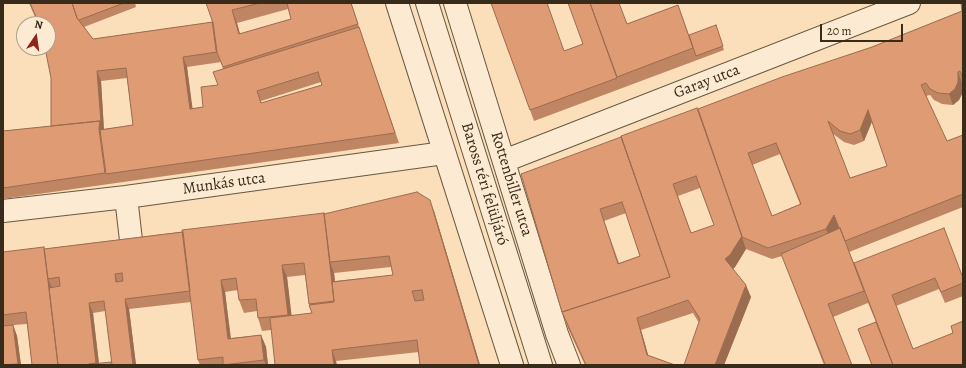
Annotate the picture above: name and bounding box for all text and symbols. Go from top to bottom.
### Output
north arrow [16,16,56,56]
scale bar [822,16,905,42]
text: N [33,17,44,33]
text: 20 m [827,23,851,39]
street label: Garay utca [671,61,743,103]
street label: Baross téri felüljáró [456,120,512,248]
street label: Rottenbiller utca [486,129,536,239]
street label: Munkás utca [181,169,267,199]

